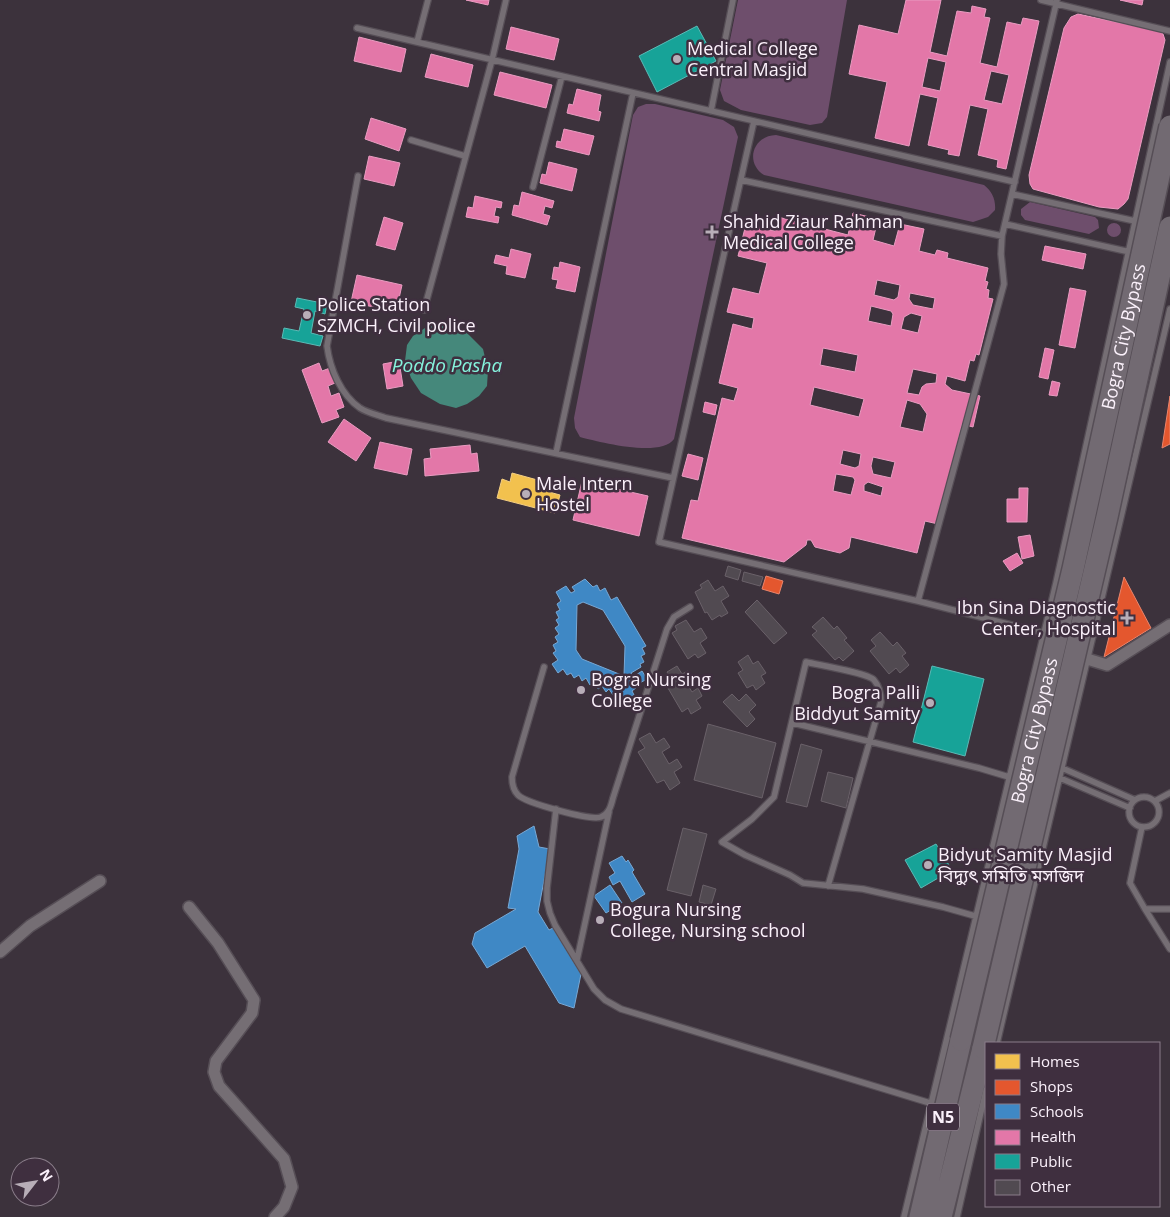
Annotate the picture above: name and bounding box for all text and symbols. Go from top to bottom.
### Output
place label: Medical College Central Masjid [687,36,818,81]
marker: Medical College Central Masjid [671,53,683,65]
place label: Shahid Ziaur Rahman Medical College [723,209,903,254]
marker: Shahid Ziaur Rahman Medical College [705,225,719,239]
street label: Bogra City Bypass [1095,261,1151,412]
place label: Police Station SZMCH, Civil police [317,292,476,337]
marker: Police Station SZMCH, Civil police [301,309,313,321]
water label: Poddo Pasha [392,352,502,378]
place label: Male Intern Hostel [536,471,633,516]
marker: Male Intern Hostel [520,488,532,500]
place label: Ibn Sina Diagnostic Center, Hospital [957,595,1116,640]
marker: Ibn Sina Diagnostic Center, Hospital [1120,611,1134,625]
street label: Bogra City Bypass [1005,655,1063,806]
place label: Bogra Nursing College [591,667,711,712]
place label: Bogra Palli Biddyut Samity [794,680,921,725]
marker: Bogra Nursing College [575,684,587,696]
marker: Bogra Palli Biddyut Samity [924,697,936,709]
place label: Bidyut Samity Masjid বিদ্যুৎ সমিতি মসজিদ [937,842,1112,887]
marker: Bidyut Samity Masjid বিদ্যুৎ সমিতি মসজিদ [922,859,934,871]
place label: Bogura Nursing College, Nursing school [610,897,806,942]
marker: Bogura Nursing College, Nursing school [594,914,606,926]
legend [985,1042,1160,1207]
text: Homes [1030,1051,1080,1071]
text: Shops [1030,1076,1073,1096]
text: Schools [1030,1101,1084,1121]
road number: N5 [927,1104,959,1130]
text: Health [1030,1126,1076,1146]
text: Public [1030,1151,1072,1171]
north arrow [10,1157,60,1207]
text: N [35,1165,58,1185]
text: Other [1030,1176,1071,1196]

